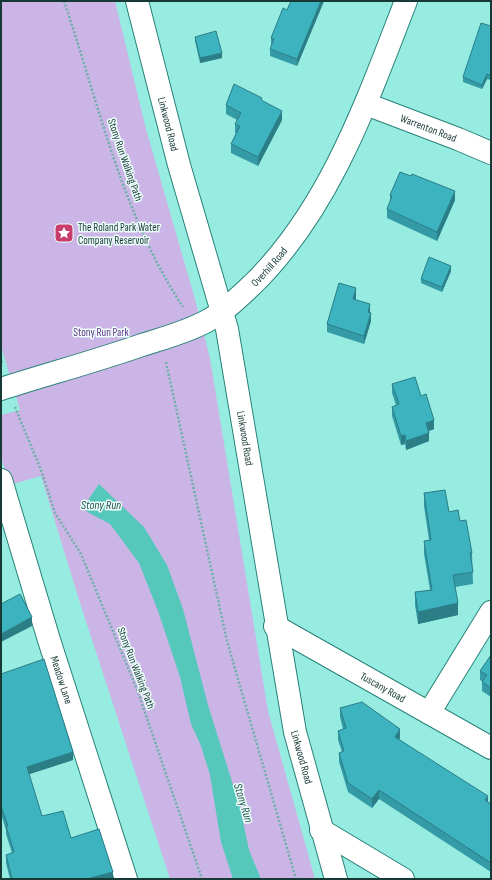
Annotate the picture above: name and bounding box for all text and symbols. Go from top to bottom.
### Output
street label: Linkwood Road [155,96,182,153]
street label: Warrenton Road [399,111,459,145]
street label: Stony Run Walking Path [105,117,145,203]
place label: The Roland Park Water Company Reservoir [78,221,160,247]
place icon: The Roland Park Water Company Reservoir [53,222,75,244]
street label: Overhill Road [248,244,290,289]
park label: Stony Run Park [73,326,130,339]
street label: Linkwood Road [234,410,256,467]
water label: Stony Run [81,498,121,513]
street label: Stony Run Walking Path [114,625,158,711]
street label: Meadow Lane [48,654,76,706]
street label: Tuscany Road [358,669,408,705]
street label: Linkwood Road [288,729,316,786]
water label: Stony Run [230,782,256,824]

